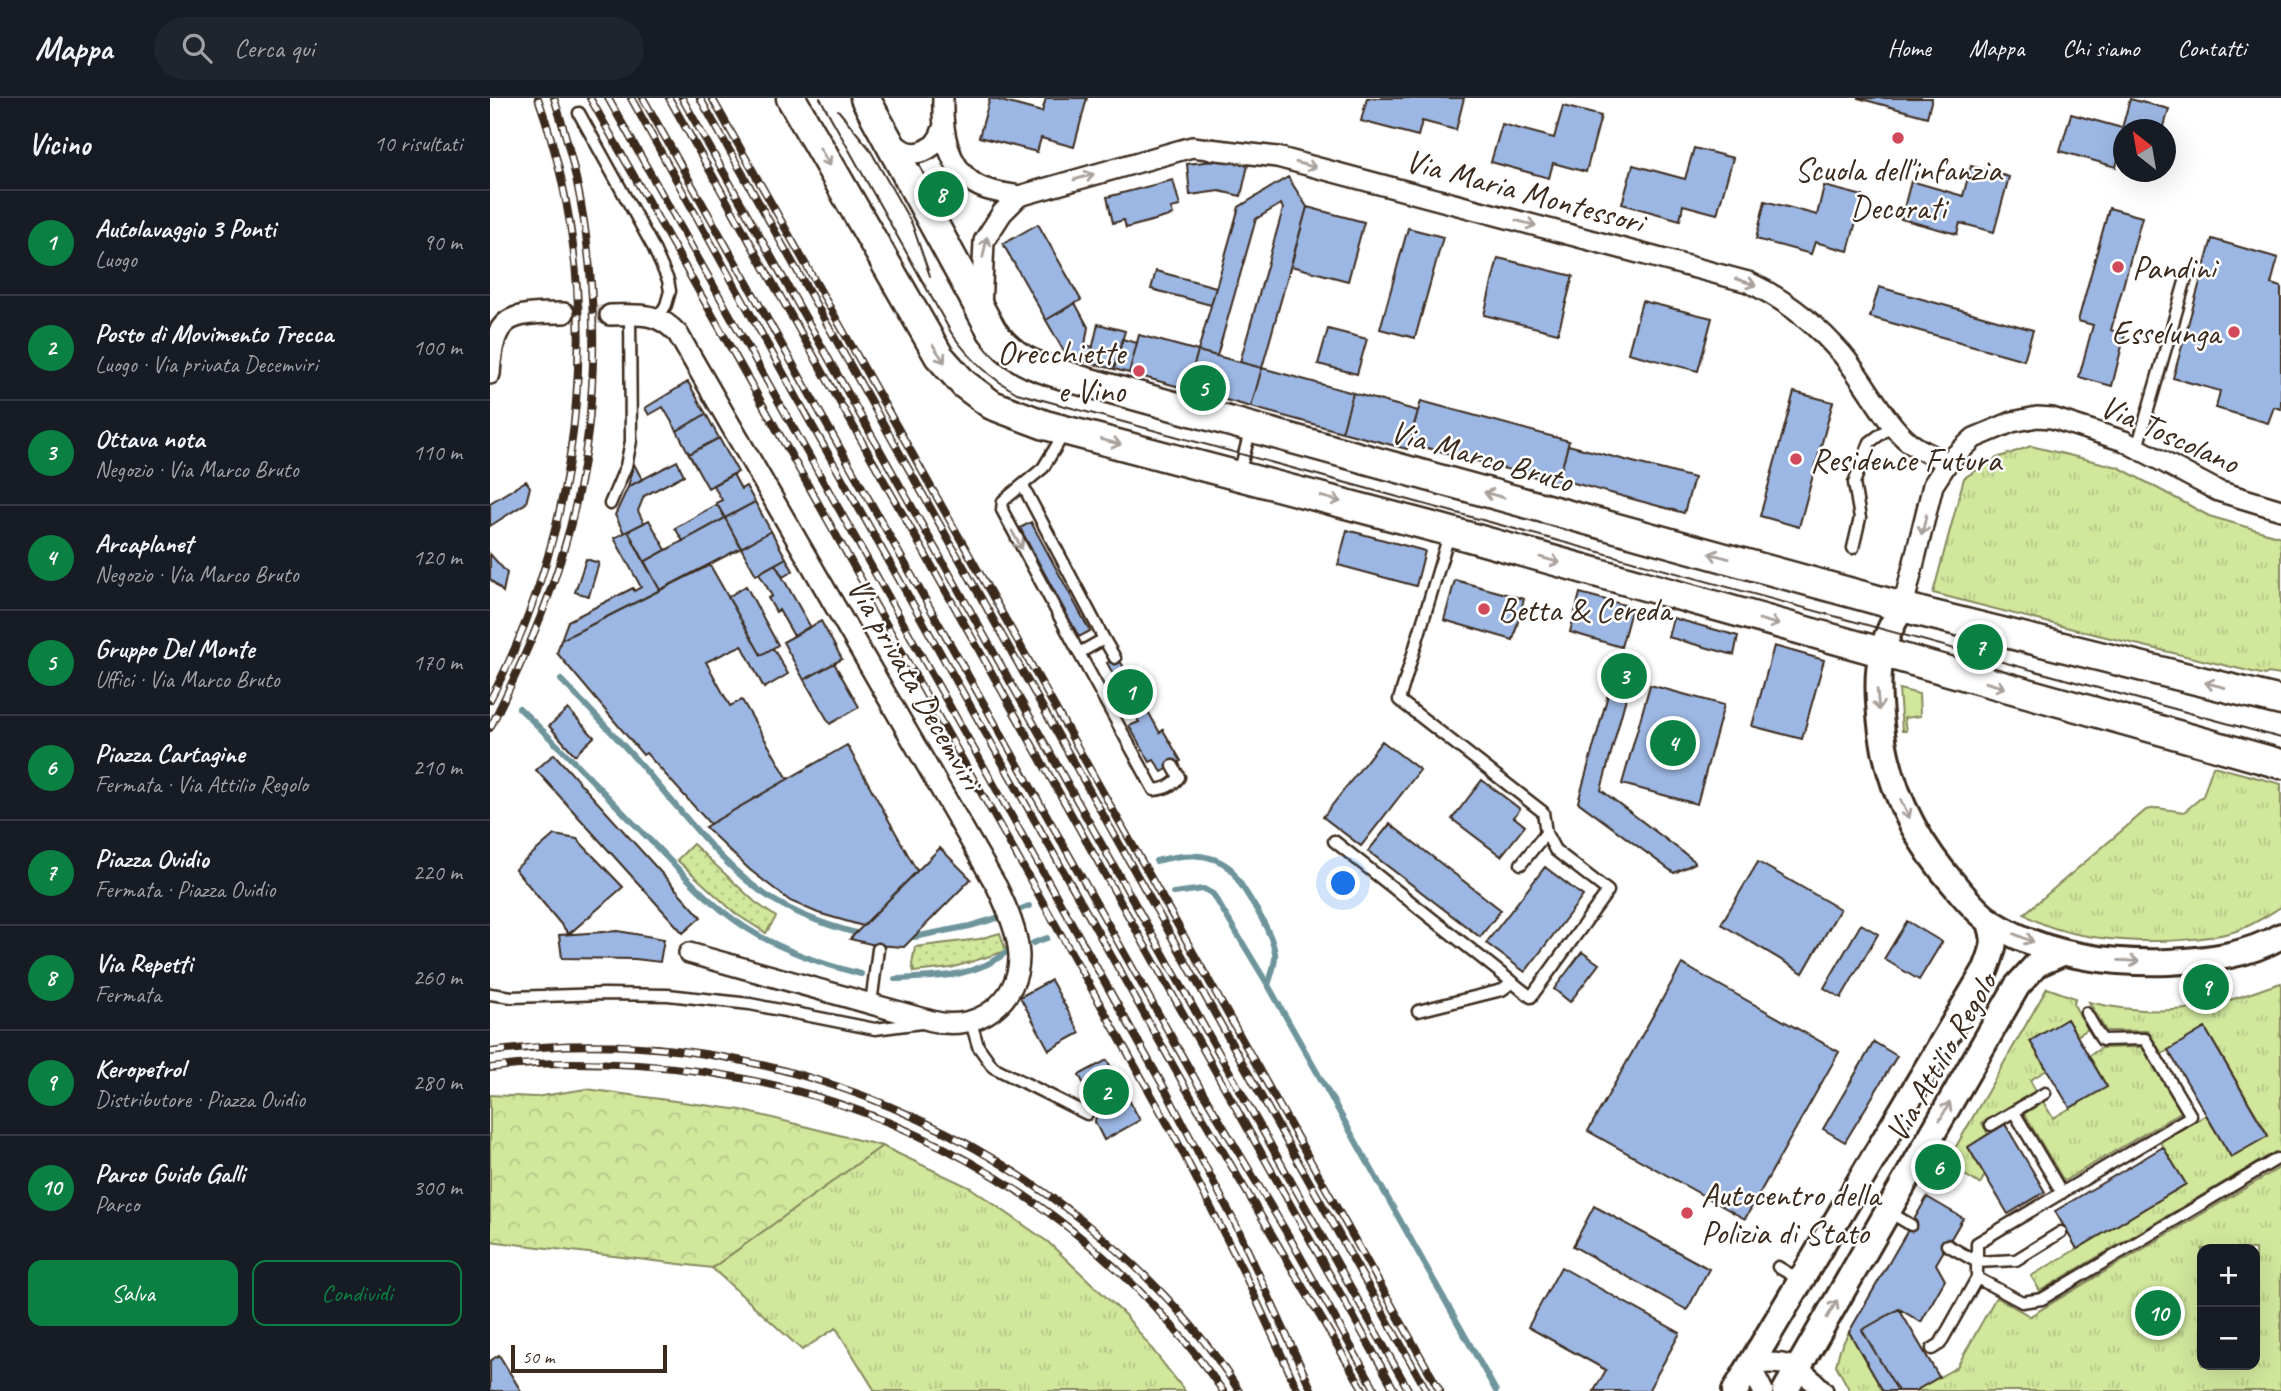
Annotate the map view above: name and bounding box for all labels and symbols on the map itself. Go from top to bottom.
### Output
north arrow [2113,119,2176,182]
marker: Scuola dell'infanzia Decorati [1890,130,1906,146]
street label: Via Maria Montessori [1401,139,1652,244]
one-way arrow [818,147,832,167]
place label: Scuola dell'infanzia Decorati [1795,149,2004,229]
one-way arrow [1294,159,1317,172]
pin: 8 [918,168,964,220]
one-way arrow [1073,170,1095,183]
one-way arrow [1514,217,1537,230]
one-way arrow [978,236,992,259]
place label: Pandini [2132,247,2219,289]
marker: Pandini [2110,259,2126,275]
one-way arrow [1734,277,1756,289]
place label: Esselunga [2111,312,2222,354]
marker: Esselunga [2226,324,2242,340]
place label: Orecchiette e Vino [997,332,1127,412]
one-way arrow [931,344,946,363]
pin: 5 [1180,362,1226,414]
marker: Orecchiette e Vino [1131,363,1147,379]
street label: Via Toscolano [2094,385,2247,484]
street label: Via Marco Bruto [1386,410,1579,502]
one-way arrow [1099,436,1122,449]
place label: Residence Futura [1810,439,2004,481]
marker: Residence Futura [1788,451,1804,467]
one-way arrow [1483,488,1506,501]
one-way arrow [1320,494,1342,507]
one-way arrow [1917,513,1930,536]
one-way arrow [1010,530,1024,550]
one-way arrow [1708,549,1730,562]
one-way arrow [1539,554,1561,567]
street label: Via privata Decemviri [838,570,995,800]
place label: Betta & Cereda [1498,589,1673,631]
marker: Betta & Cereda [1476,601,1492,617]
one-way arrow [1758,617,1780,630]
pin: 7 [1957,621,2003,673]
pin: 3 [1601,650,1647,702]
pin: 1 [1107,666,1153,718]
one-way arrow [2204,678,2227,691]
one-way arrow [1983,679,2006,692]
one-way arrow [1872,688,1885,711]
pin: 4 [1650,717,1696,769]
one-way arrow [1898,798,1912,819]
your location [1326,866,1360,900]
one-way arrow [2013,932,2035,945]
one-way arrow [2117,955,2140,968]
pin: 9 [2183,961,2229,1013]
street label: Via Attilio Regolo [1876,963,2008,1150]
pin: 2 [1083,1066,1129,1118]
one-way arrow [1938,1102,1952,1122]
pin: 6 [1915,1141,1961,1193]
place label: Autocentro della Polizia di Stato [1701,1174,1882,1254]
marker: Autocentro della Polizia di Stato [1679,1205,1695,1221]
pin: 10 [2135,1287,2181,1339]
one-way arrow [1825,1299,1839,1319]
scale bar [511,1342,667,1374]

